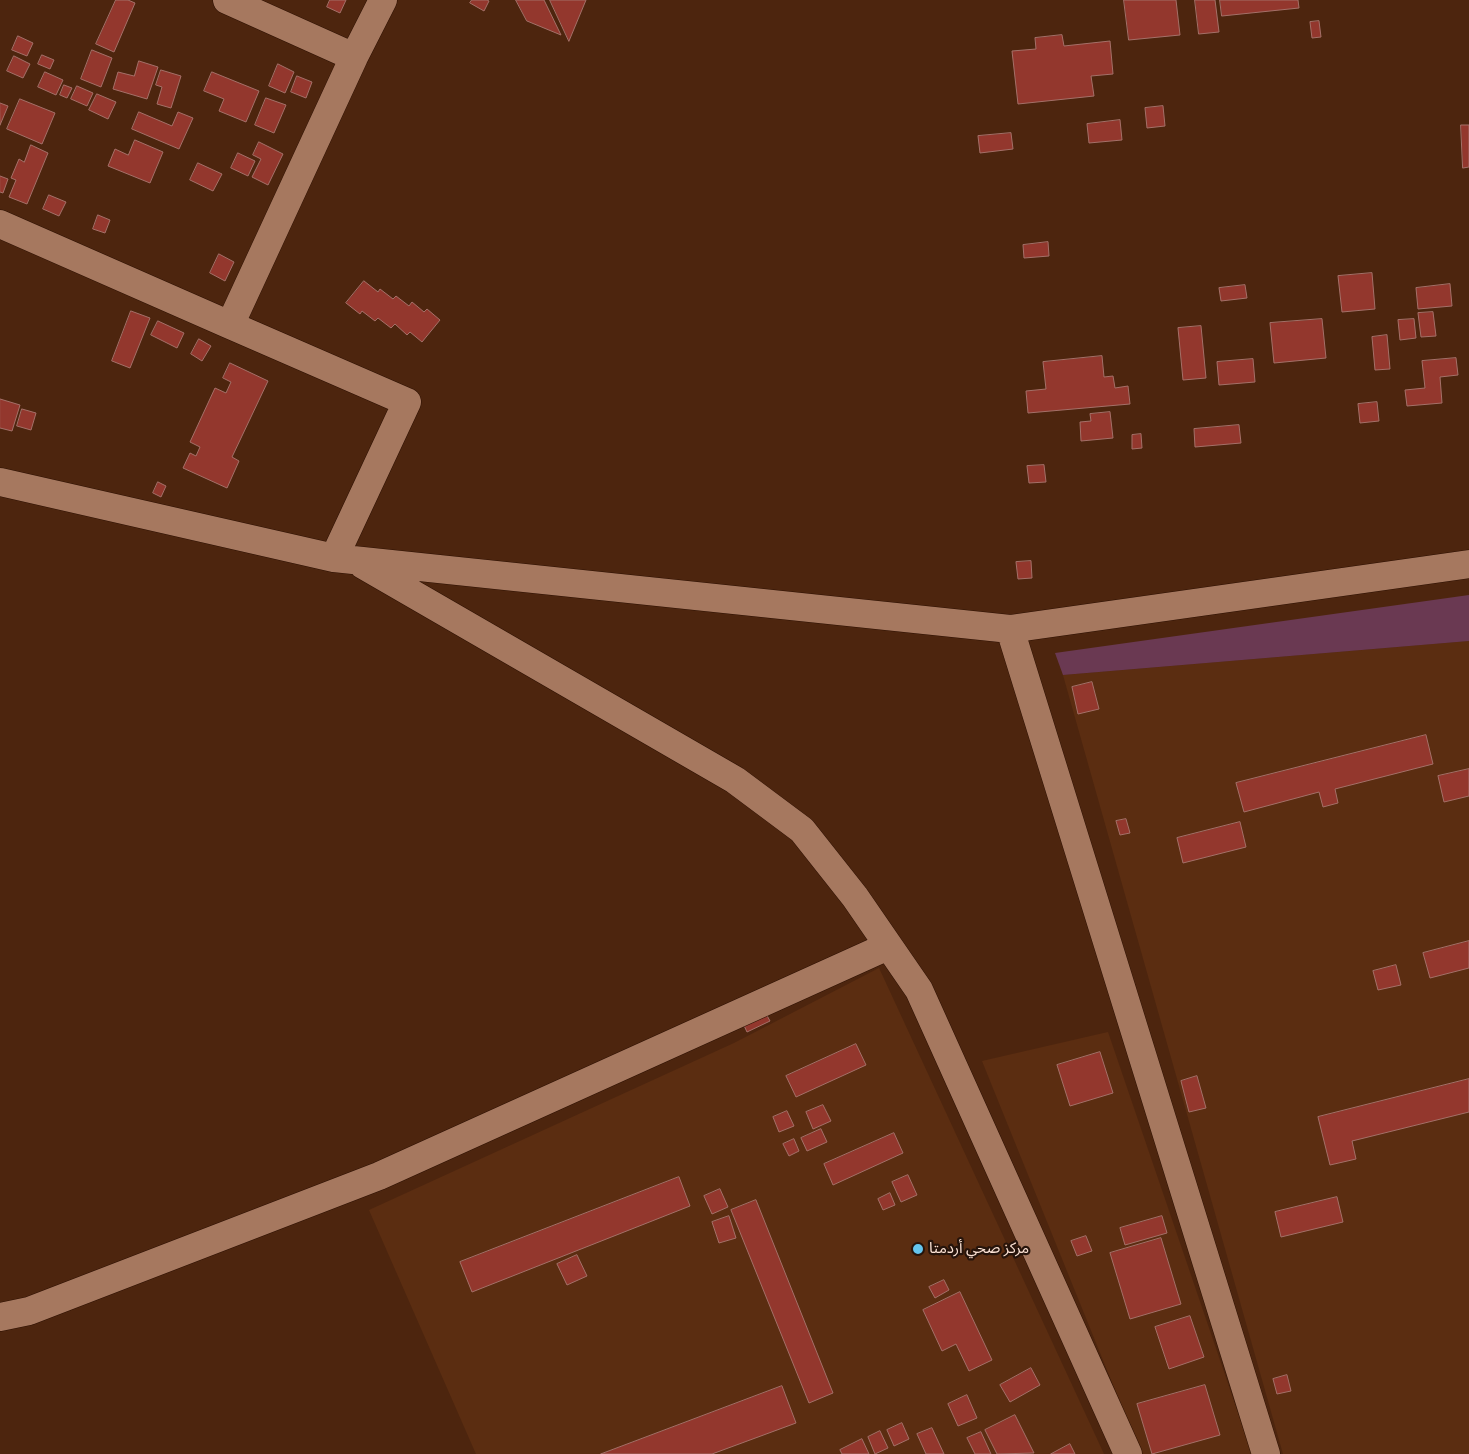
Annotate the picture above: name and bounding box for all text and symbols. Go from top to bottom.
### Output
place label: مركز صحي أردمتا [929,1240,1029,1258]
marker: مركز صحي أردمتا [911,1242,925,1256]

